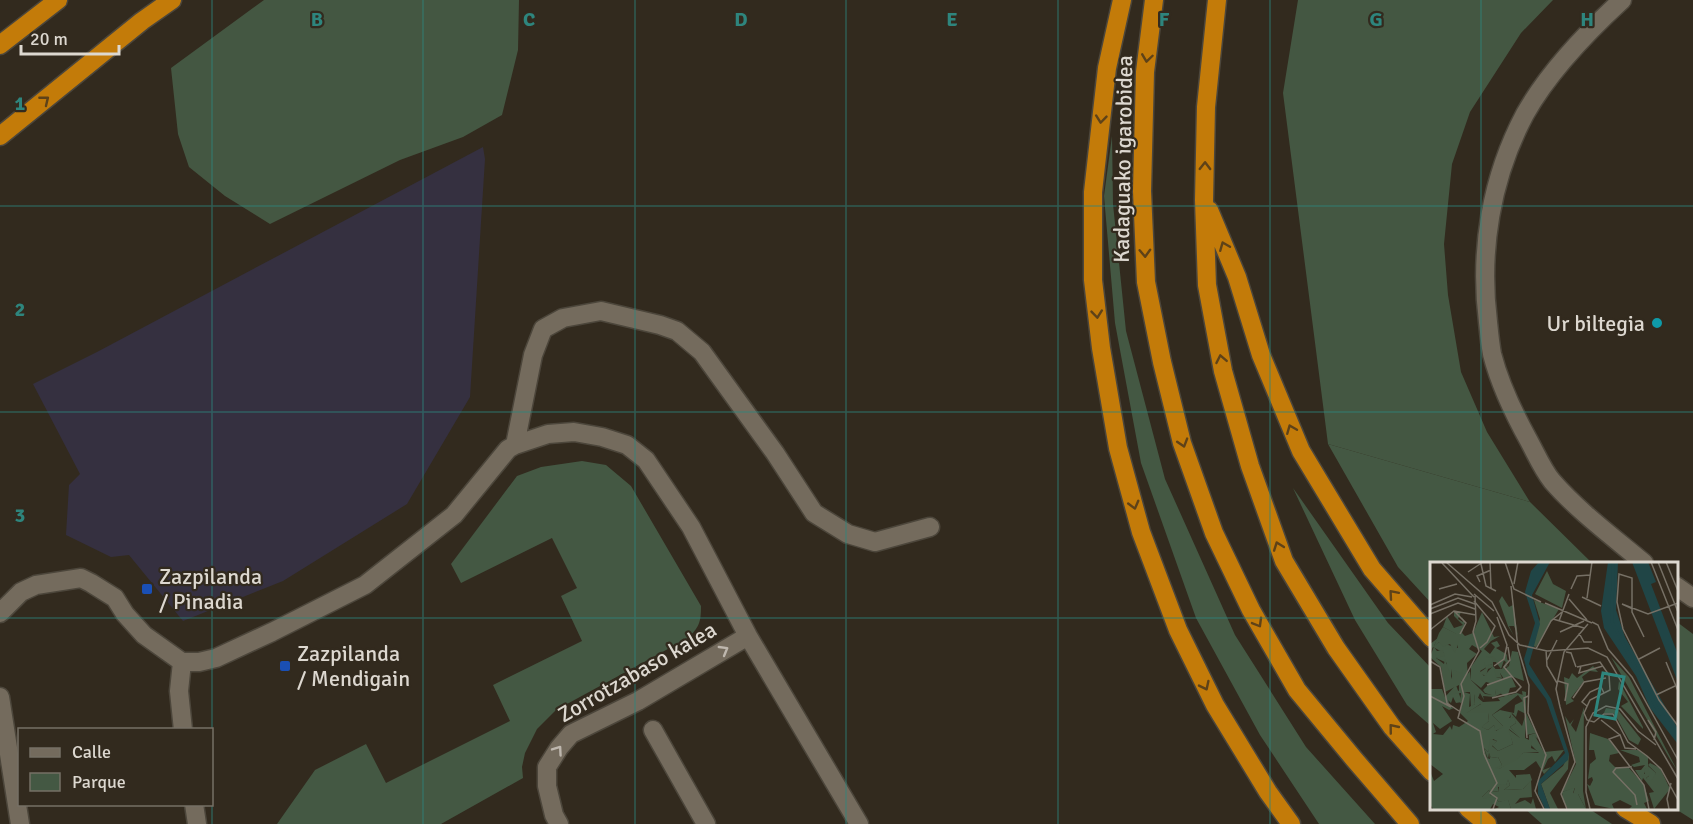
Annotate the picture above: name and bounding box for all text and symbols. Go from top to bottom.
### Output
text: B [311,7,323,32]
text: C [523,7,535,32]
text: D [734,7,748,32]
text: E [946,7,958,32]
text: F [1159,7,1170,32]
text: G [1369,7,1383,32]
text: H [1580,7,1594,32]
scale bar [21,18,118,56]
text: 20 m [30,28,68,50]
one-way arrow [1141,53,1153,63]
street label: Kadaguako igarobidea [1108,55,1138,263]
text: 1 [15,91,26,116]
one-way arrow [39,96,50,107]
one-way arrow [1095,115,1108,124]
one-way arrow [1199,161,1211,170]
one-way arrow [1219,241,1231,252]
one-way arrow [1138,248,1151,257]
text: 2 [15,297,25,322]
one-way arrow [1090,309,1103,318]
place label: Ur biltegia [1547,310,1645,337]
marker: Ur biltegia [1650,316,1664,330]
one-way arrow [1215,355,1228,365]
one-way arrow [1286,424,1299,434]
one-way arrow [1176,438,1188,448]
one-way arrow [1126,500,1139,510]
text: 3 [15,503,25,528]
one-way arrow [1273,541,1286,551]
inset map [1430,562,1678,809]
place label: Zazpilanda / Pinadia [159,563,262,615]
marker: Zazpilanda / Pinadia [140,582,154,596]
one-way arrow [1390,590,1401,601]
street label: Zorrotzabaso kalea [553,616,721,728]
one-way arrow [1251,617,1263,627]
place label: Zazpilanda / Mendigain [297,640,410,692]
one-way arrow [718,645,728,657]
marker: Zazpilanda / Mendigain [278,659,292,673]
one-way arrow [1198,680,1210,691]
one-way arrow [1389,724,1400,735]
legend [18,728,213,806]
text: Calle [72,741,111,763]
one-way arrow [551,745,562,756]
text: Parque [72,771,126,793]

